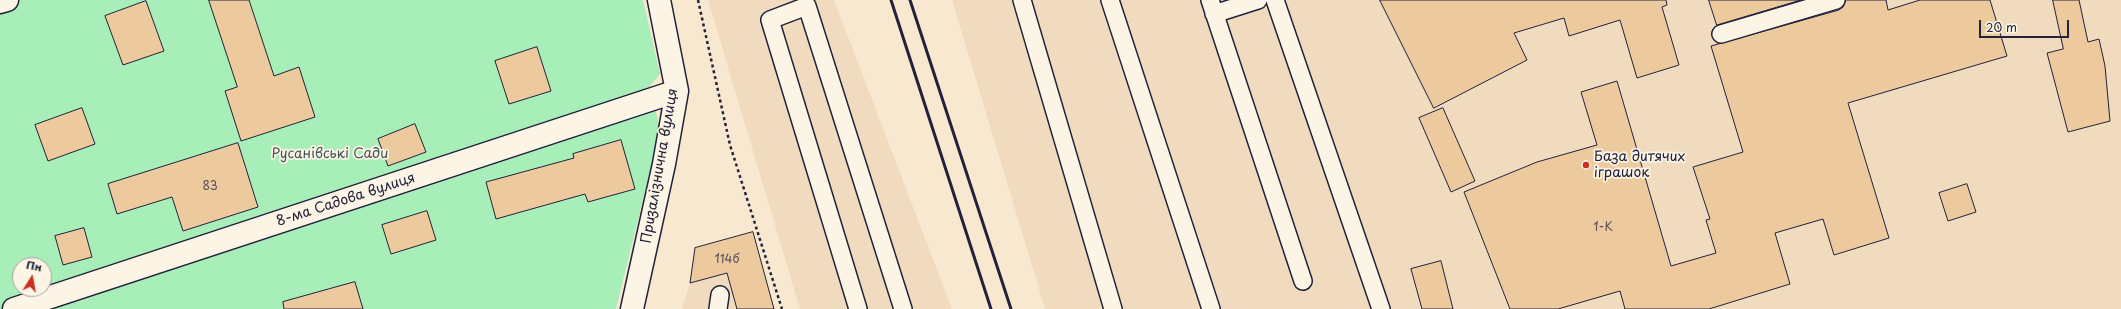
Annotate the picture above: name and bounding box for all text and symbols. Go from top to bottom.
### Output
scale bar [1981,12,2071,38]
text: 20 m [1986,18,2017,36]
street label: Призалізнична вулиця [638,87,682,245]
park label: Русанівські Сади [271,146,389,162]
place label: База дитячих іграшок [1594,149,1685,182]
marker: База дитячих іграшок [1581,160,1591,170]
street label: 8-ма Садова вулиця [275,170,417,230]
house number: 83 [202,180,218,194]
house number: 1-К [1593,221,1613,235]
house number: 114б [715,253,739,267]
text: Пн [25,256,44,276]
north arrow [12,257,52,297]

